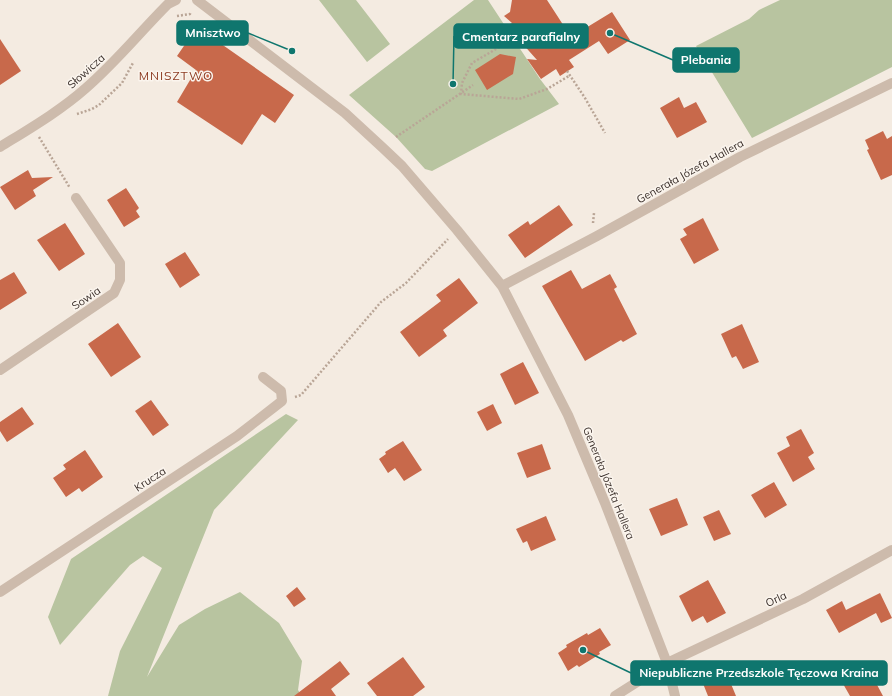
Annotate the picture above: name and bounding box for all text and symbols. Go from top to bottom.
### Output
callout: Mnisztwo [177,21,248,45]
callout: Cmentarz parafialny [454,24,588,48]
text: Mnisztwo [185,25,241,40]
text: Cmentarz parafialny [462,29,580,44]
callout: Plebania [673,48,739,72]
street label: Słowicza [64,51,108,91]
text: Plebania [681,52,731,67]
district label: MNISZTWO [139,68,213,83]
street label: Generała Józefa Hallera [634,136,746,206]
street label: Sowia [69,283,103,313]
street label: Generała Józefa Hallera [580,425,638,541]
street label: Krucza [132,464,168,494]
street label: Orla [763,588,789,610]
callout: Niepubliczne Przedszkole Tęczowa Kraina [631,661,887,685]
text: Niepubliczne Przedszkole Tęczowa Kraina [639,665,879,680]

